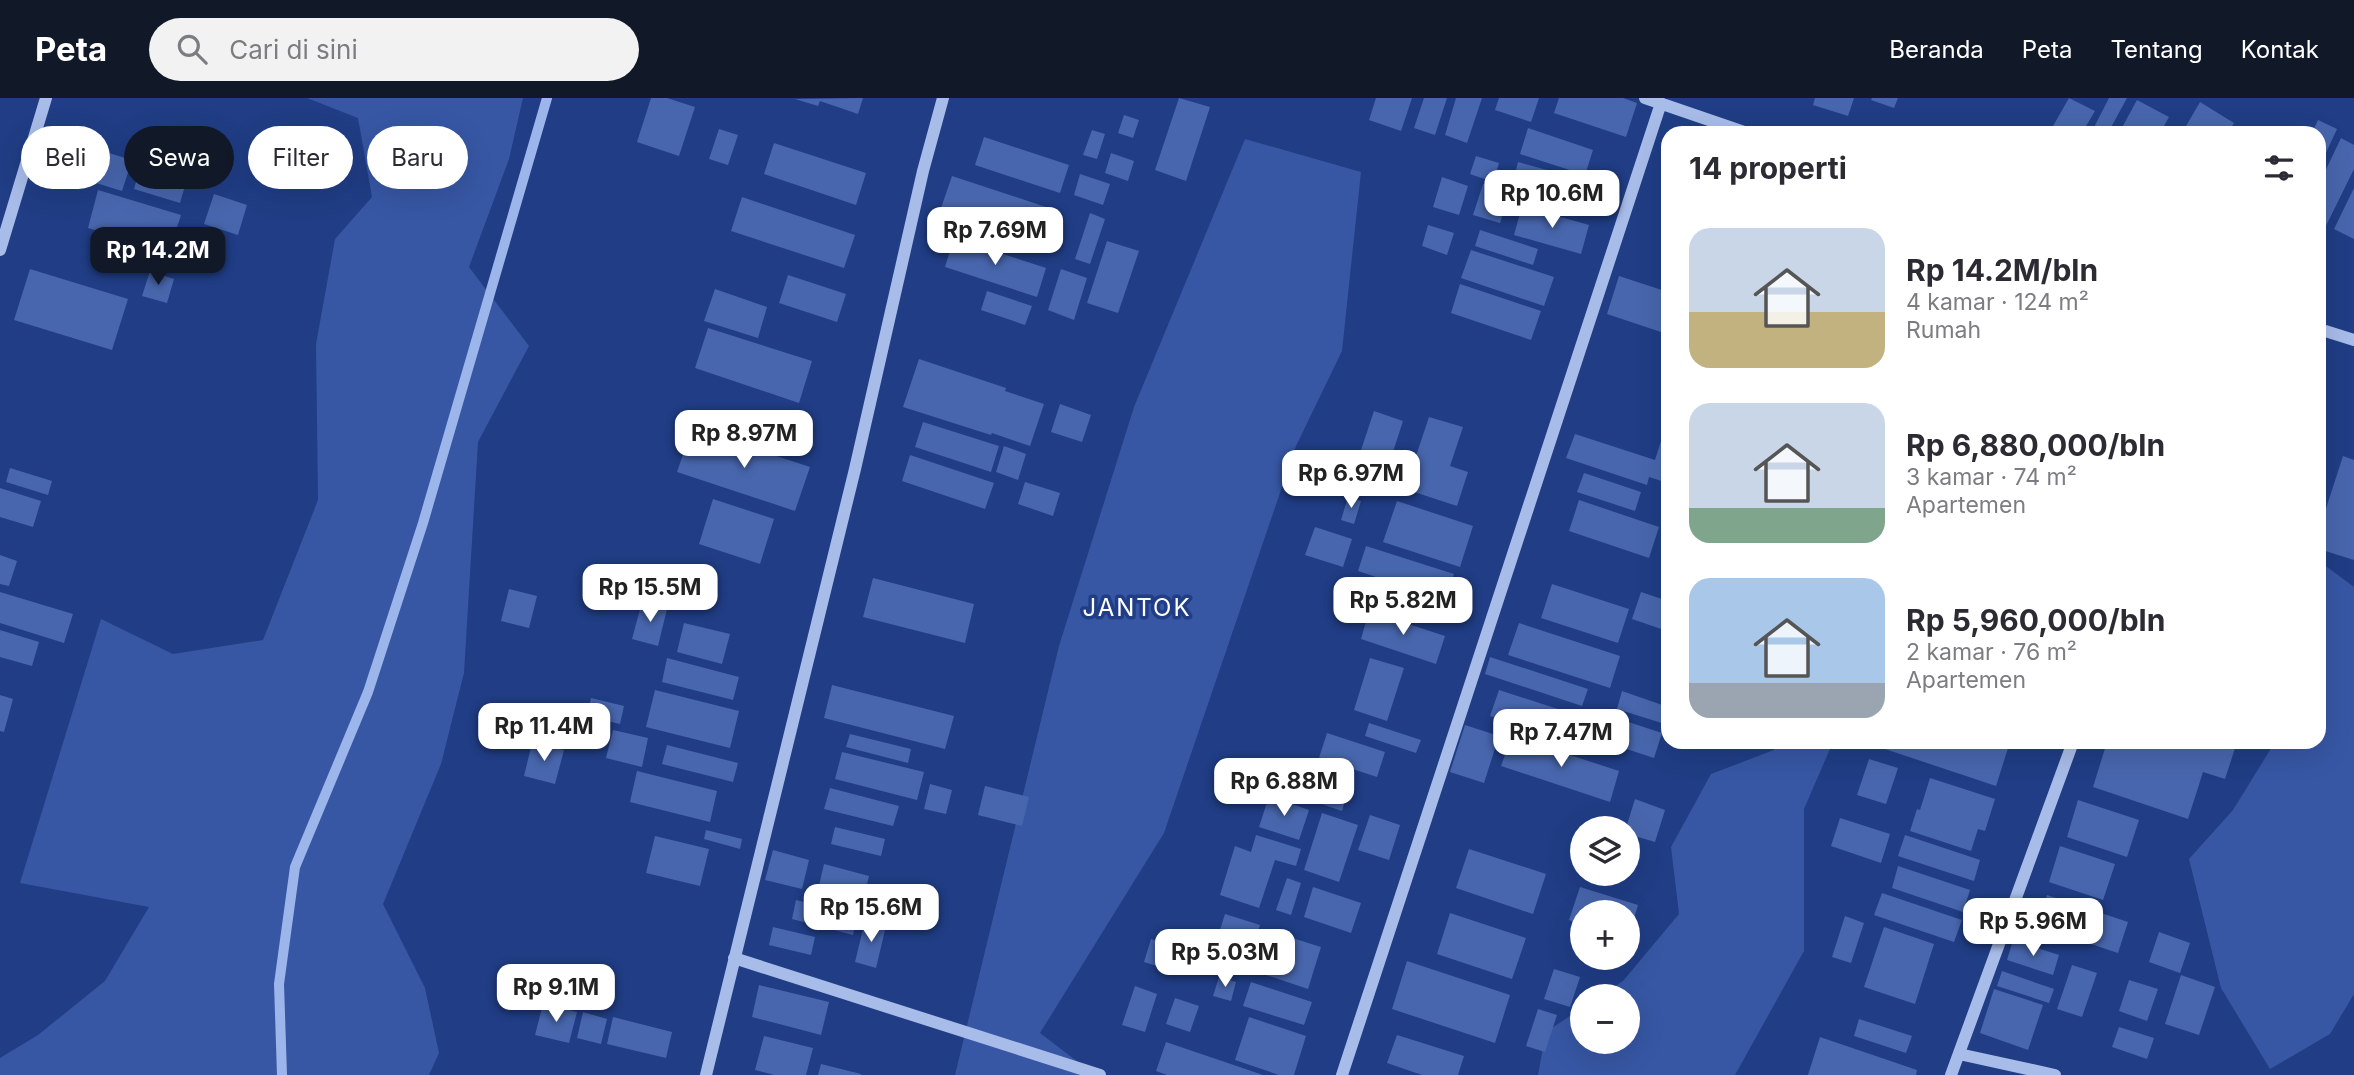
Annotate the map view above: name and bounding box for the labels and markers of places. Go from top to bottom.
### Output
pin: Rp 10.6M [1480,170,1624,230]
pin: Rp 7.69M [923,208,1067,267]
pin: Rp 14.2M [86,228,230,287]
pin: Rp 8.97M [672,410,816,470]
pin: Rp 6.97M [1279,450,1423,510]
pin: Rp 15.5M [578,564,722,624]
pin: Rp 5.82M [1331,578,1475,637]
pin: Rp 11.4M [472,704,616,763]
pin: Rp 7.47M [1489,710,1633,769]
pin: Rp 6.88M [1212,758,1356,818]
pin: Rp 15.6M [799,884,943,944]
pin: Rp 5.96M [1961,898,2105,958]
pin: Rp 5.03M [1153,930,1297,989]
pin: Rp 9.1M [491,964,621,1024]

